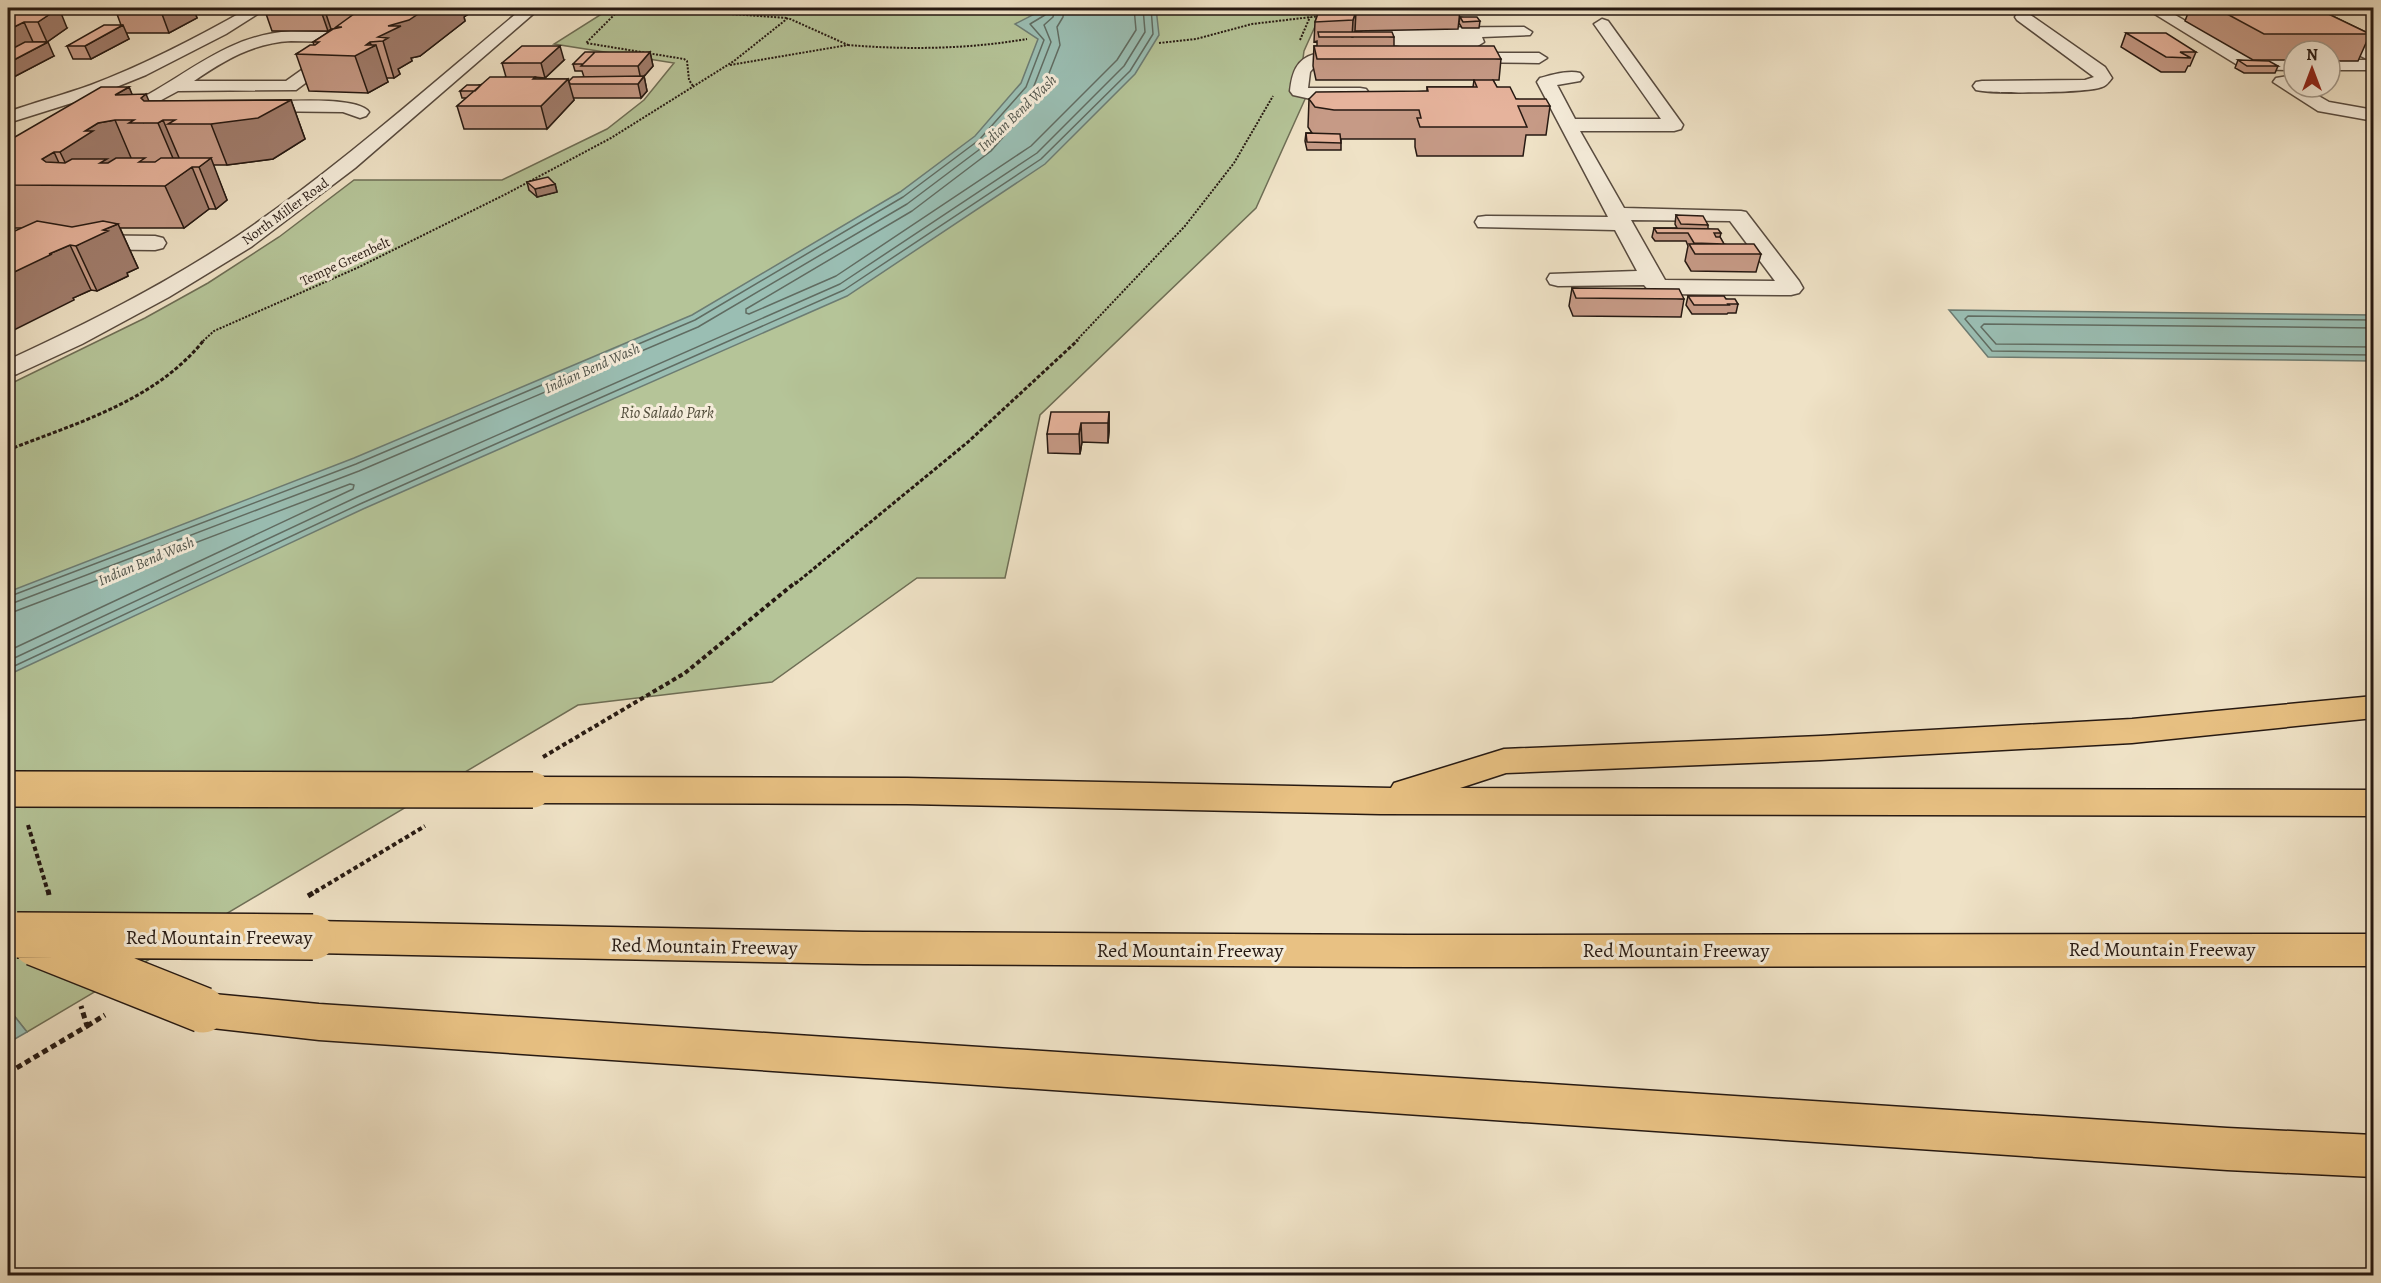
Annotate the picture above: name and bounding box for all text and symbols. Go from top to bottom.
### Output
north arrow [2282,39,2342,99]
text: N [2306,44,2318,66]
water label: Indian Bend Wash [973,70,1061,156]
street label: North Miller Road [238,173,333,249]
street label: Tempe Greenbelt [297,232,394,291]
water label: Indian Bend Wash [541,338,643,398]
park label: Rio Salado Park [620,402,714,424]
water label: Indian Bend Wash [95,532,197,590]
street label: Red Mountain Freeway [126,924,314,951]
street label: Red Mountain Freeway [610,931,799,962]
street label: Red Mountain Freeway [2069,936,2257,963]
street label: Red Mountain Freeway [1097,937,1285,964]
street label: Red Mountain Freeway [1583,937,1771,964]

